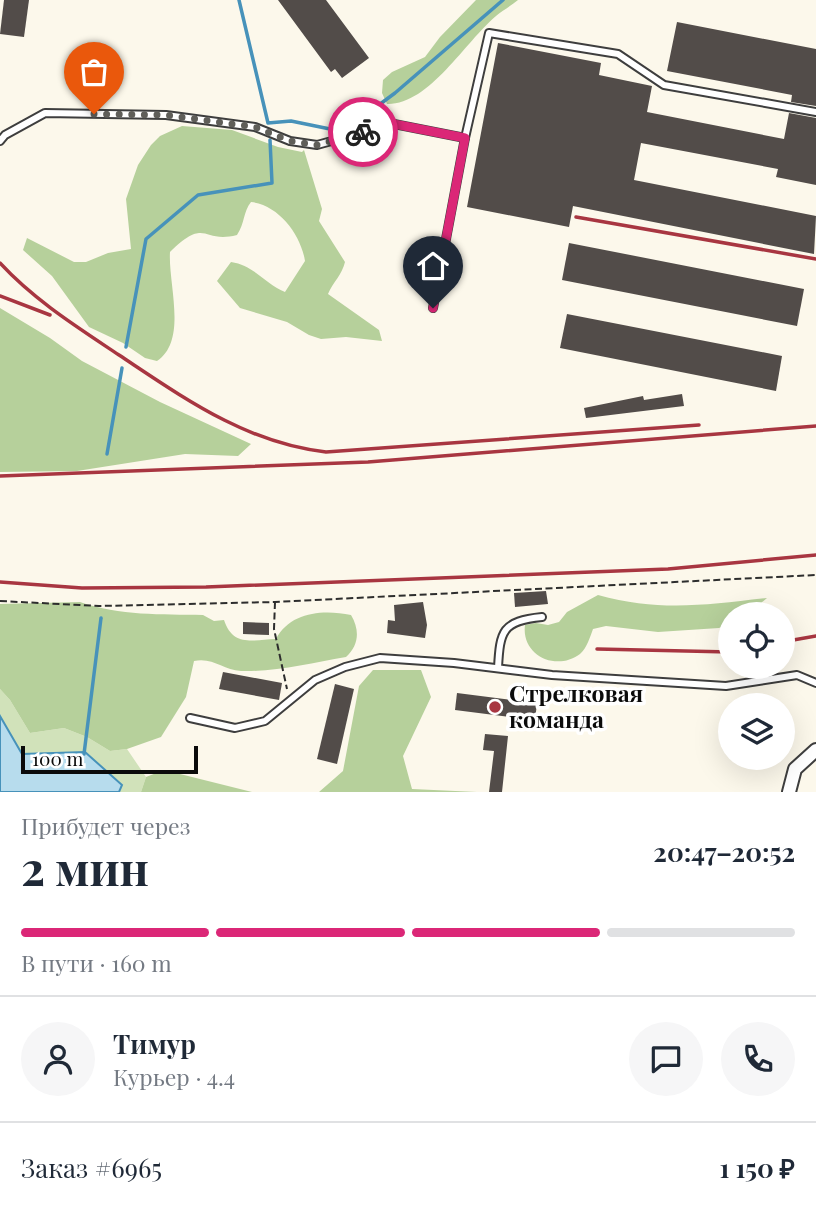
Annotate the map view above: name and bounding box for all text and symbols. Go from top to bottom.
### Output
pin [64,42,124,114]
icon: bag [75,53,113,91]
courier [328,97,398,167]
icon: bike [344,113,382,151]
pin [403,236,463,308]
icon: home [414,247,452,285]
map controls [718,602,795,770]
button: locate [718,602,795,679]
place label: Стрелковая команда [509,677,643,734]
button: layers [718,693,795,770]
marker: Стрелковая команда [487,699,503,715]
scale bar [21,743,198,775]
text: 100 m [32,745,83,771]
text: Прибудет через [21,810,190,841]
text: 20:47–20:52 [653,834,795,869]
text: 2 мин [21,836,149,898]
text: В пути · 160 m [21,947,172,978]
button: person [21,1022,95,1096]
button: chat [629,1022,703,1096]
button: phone [721,1022,795,1096]
text: Тимур [113,1026,196,1061]
text: Курьер · 4.4 [113,1061,235,1092]
text: Заказ #6965 [21,1150,162,1185]
text: 1 150 ₽ [719,1150,795,1185]

